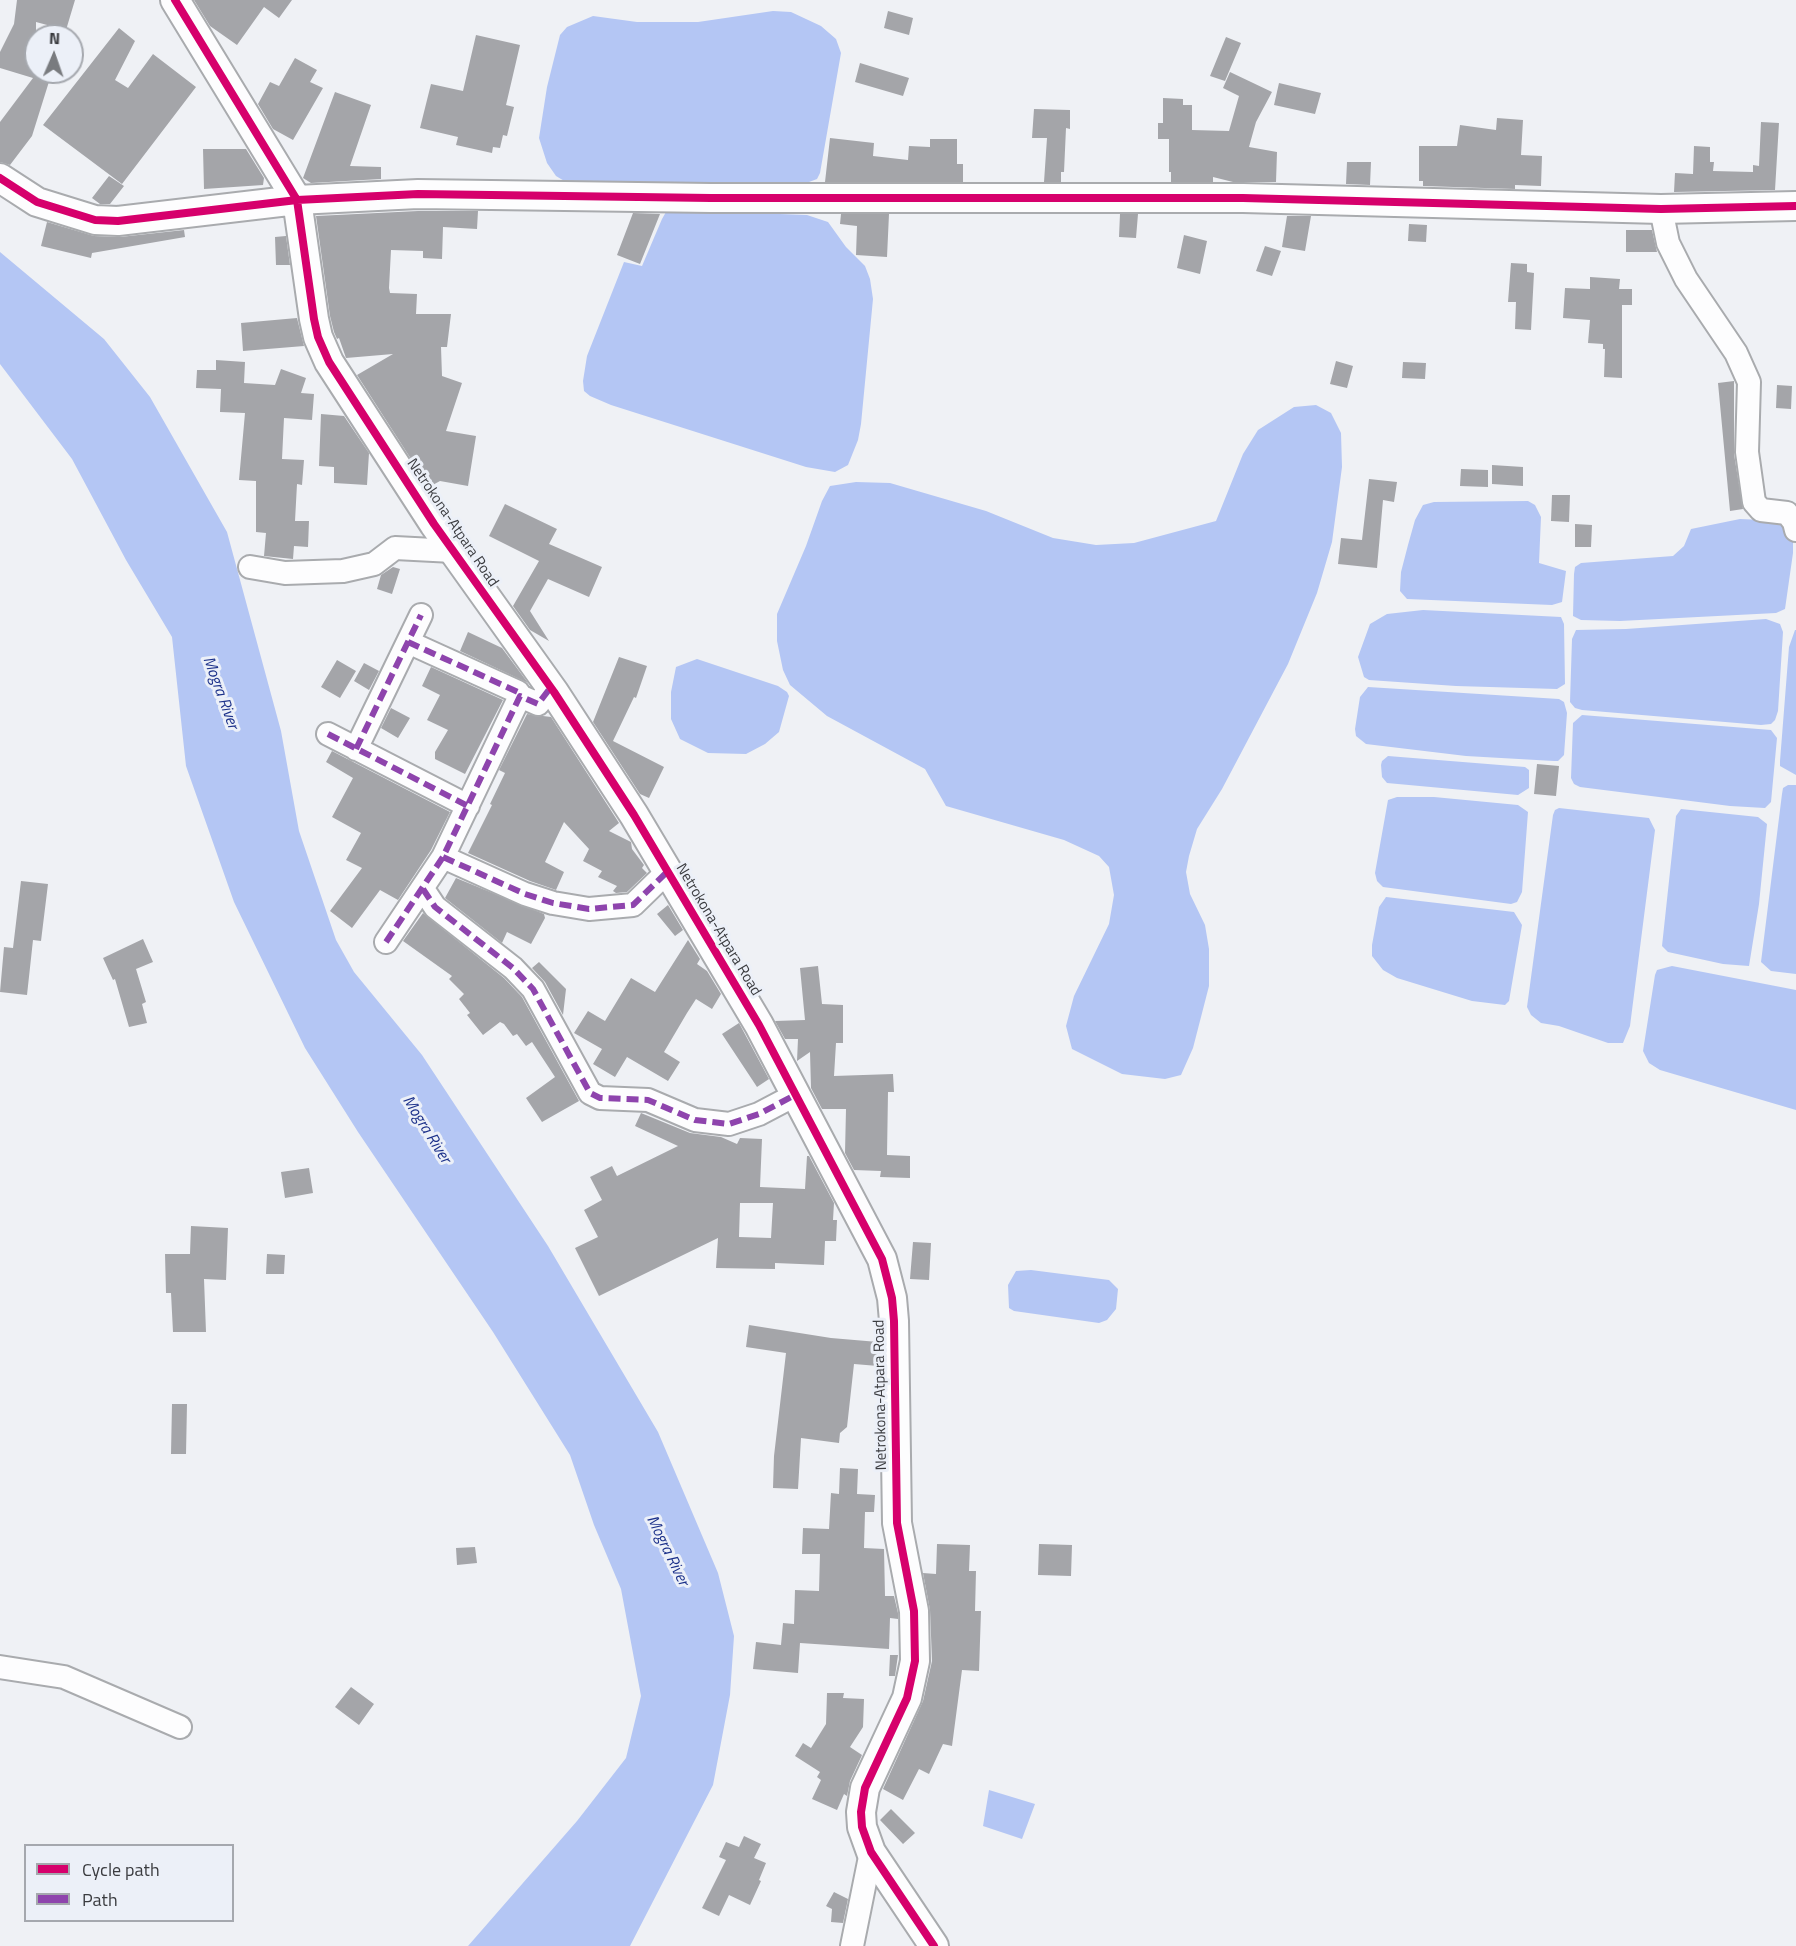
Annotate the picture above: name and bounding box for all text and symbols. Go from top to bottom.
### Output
north arrow [24,24,84,84]
text: N [49,26,61,50]
street label: Netrokona-Atpara Road [402,456,502,590]
water label: Mogra River [198,654,242,732]
street label: Netrokona-Atpara Road [672,861,764,999]
water label: Mogra River [398,1093,454,1167]
street label: Netrokona-Atpara Road [871,1320,891,1470]
water label: Mogra River [642,1513,692,1589]
legend [24,1844,234,1922]
text: Cycle path [82,1856,160,1883]
text: Path [82,1886,118,1913]

